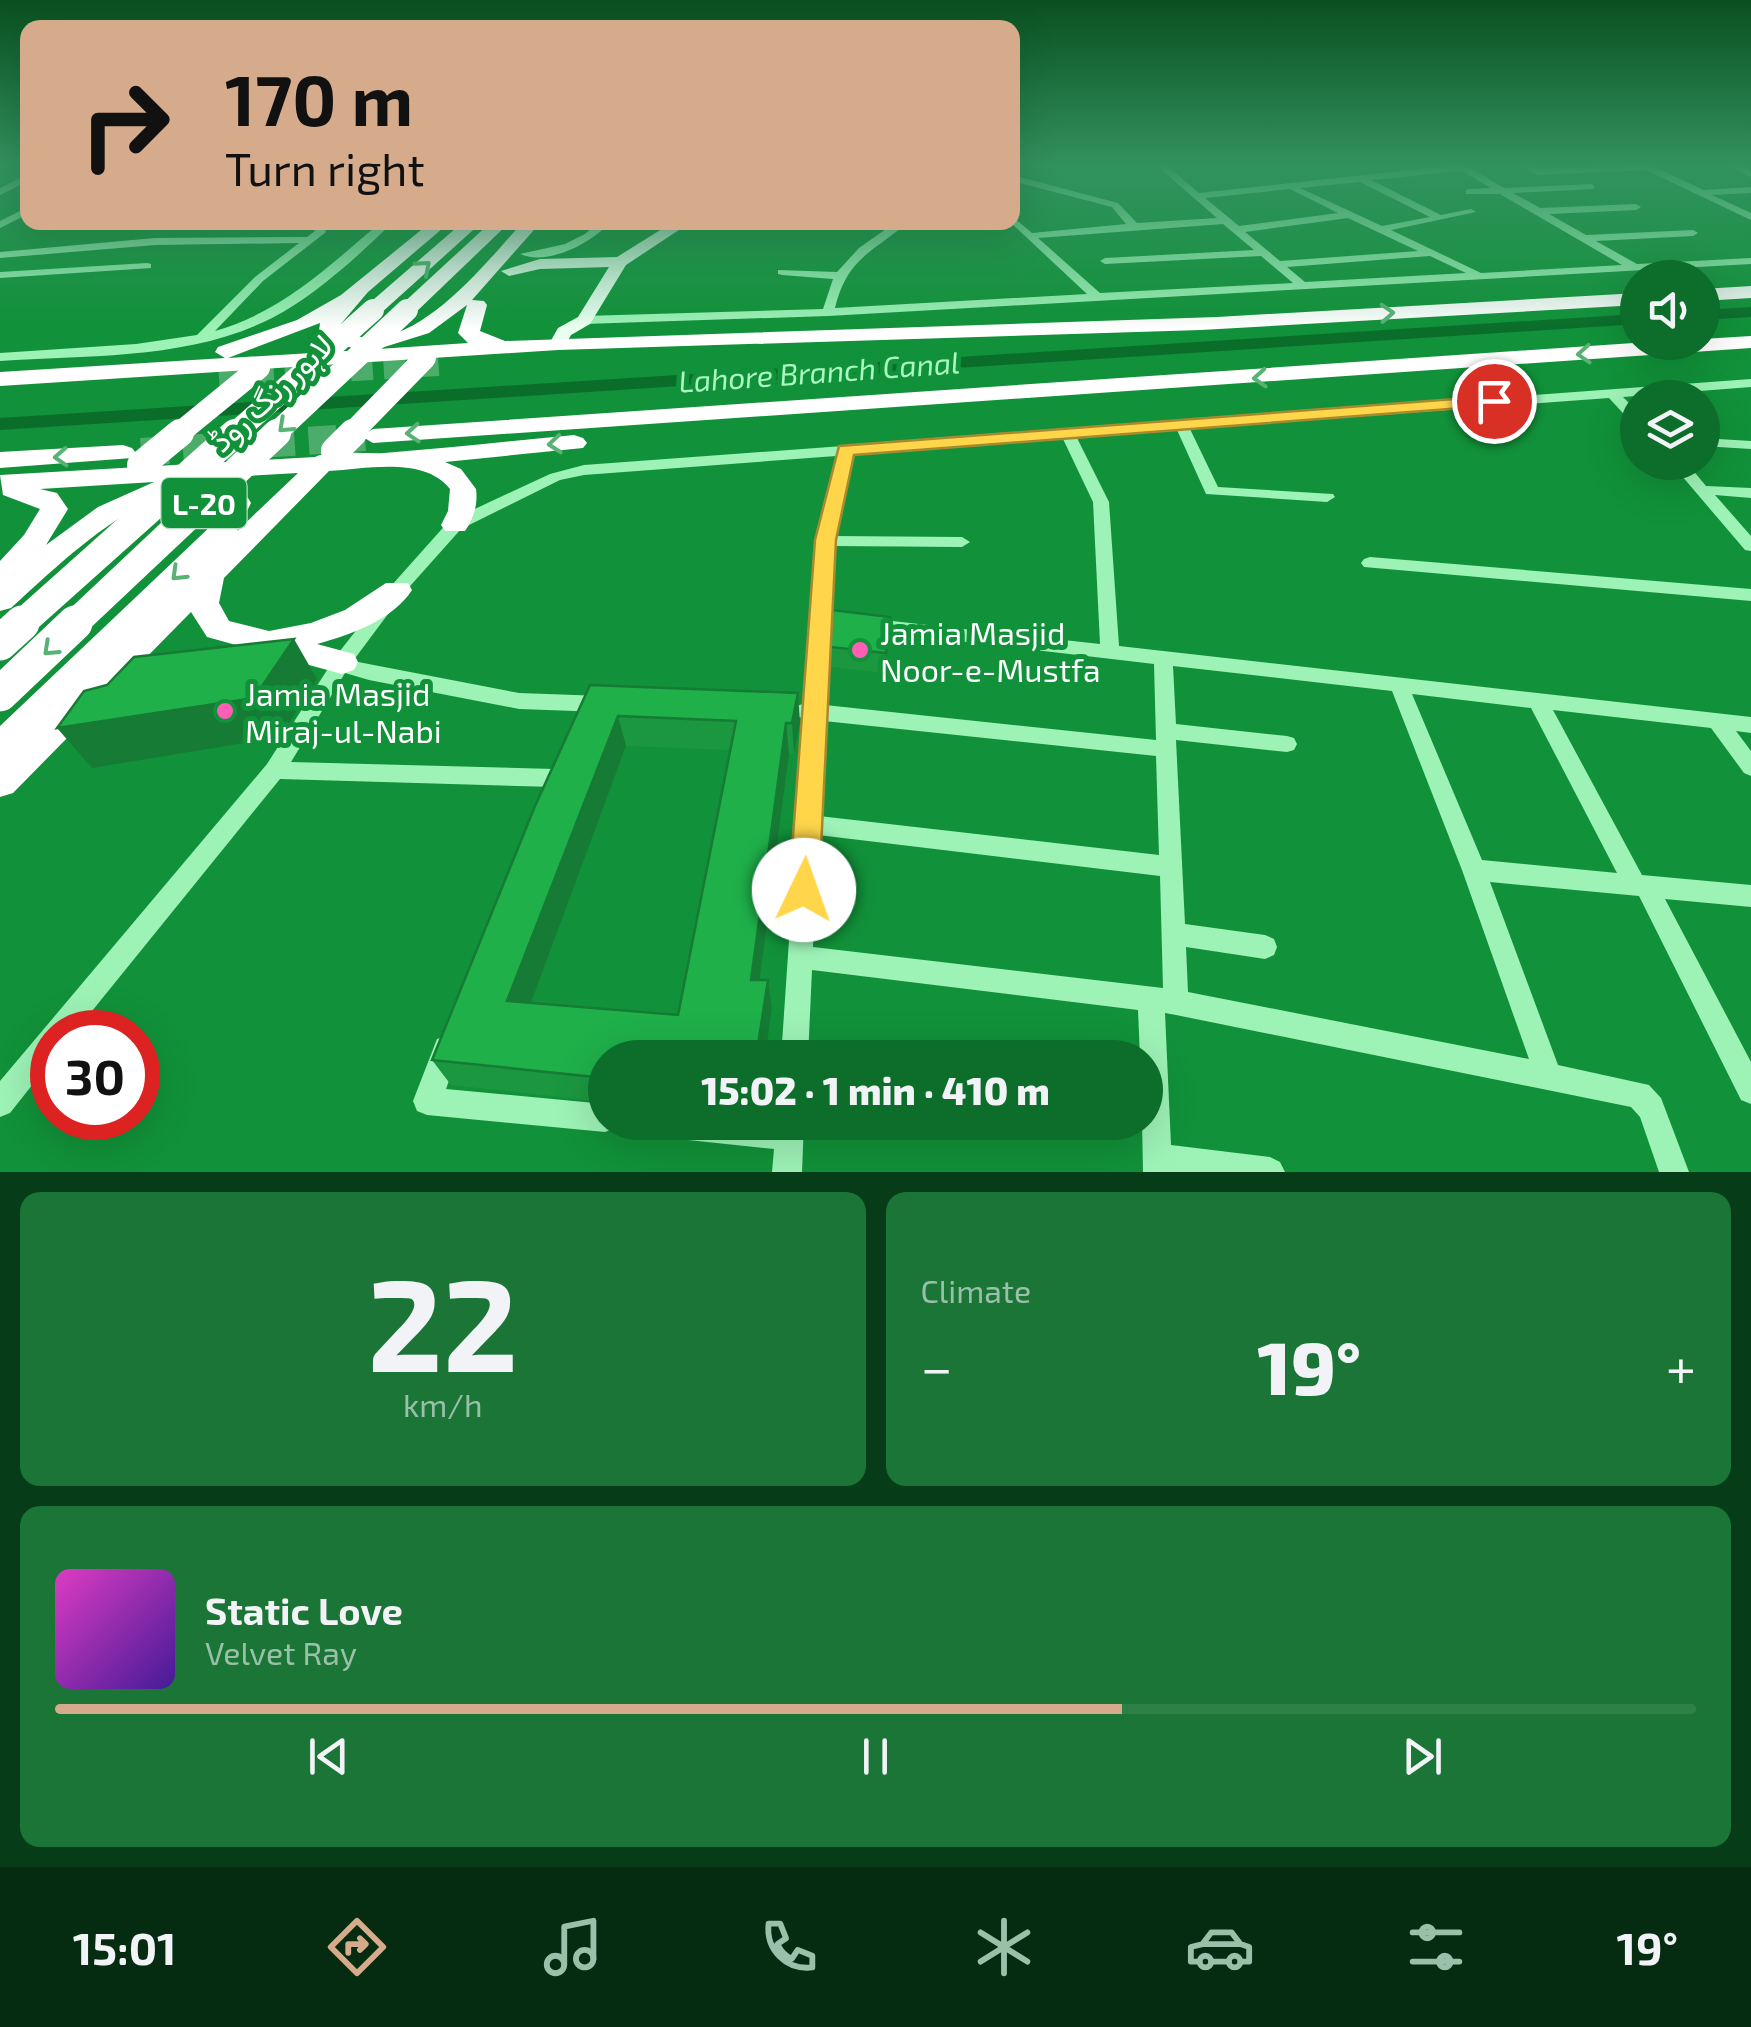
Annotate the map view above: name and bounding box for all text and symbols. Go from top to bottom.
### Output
text: 170 m [225,56,413,140]
icon: right [60,60,190,190]
text: Turn right [225,141,425,195]
one-way arrow [412,260,431,278]
map controls [1620,260,1720,480]
button: sound [1620,260,1720,360]
one-way arrow [1380,303,1396,324]
street label: لاہور رنگ روڈ [200,325,342,462]
water label: Lahore Branch Canal [677,343,961,399]
one-way arrow [1575,343,1591,364]
pin [1452,359,1537,444]
one-way arrow [1251,367,1267,388]
icon: arrive [1467,374,1522,429]
button: layers [1620,380,1720,480]
one-way arrow [279,414,297,432]
one-way arrow [405,422,421,444]
one-way arrow [546,433,562,455]
one-way arrow [53,446,69,467]
road number: L-20 [162,478,246,528]
one-way arrow [171,562,189,580]
place label: Jamia Masjid Noor-e-Mustfa [880,613,1101,688]
one-way arrow [43,637,61,655]
marker: Jamia Masjid Noor-e-Mustfa [849,639,871,661]
place label: Jamia Masjid Miraj-ul-Nabi [245,674,442,750]
marker: Jamia Masjid Miraj-ul-Nabi [214,700,236,722]
position arrow [752,838,856,942]
speed limit sign: 30 [30,1010,160,1140]
text: 15:02 · 1 min · 410 m [701,1067,1050,1113]
text: 22 [367,1242,518,1398]
text: Climate [921,1271,1031,1309]
text: 19° [1257,1320,1361,1410]
text: − [921,1333,953,1399]
text: + [1666,1333,1696,1399]
text: km/h [403,1385,482,1423]
text: Static Love [205,1587,403,1633]
text: Velvet Ray [205,1633,357,1671]
icon: previous [301,1729,356,1784]
icon: pause [848,1729,903,1784]
icon: next [1395,1729,1450,1784]
icon: directions [322,1912,392,1982]
icon: music [538,1912,608,1982]
icon: phone [754,1912,824,1982]
icon: climate [969,1912,1039,1982]
icon: car [1185,1912,1255,1982]
icon: filters [1401,1912,1471,1982]
text: 15:01 [73,1920,177,1974]
text: 19° [1617,1920,1678,1974]

